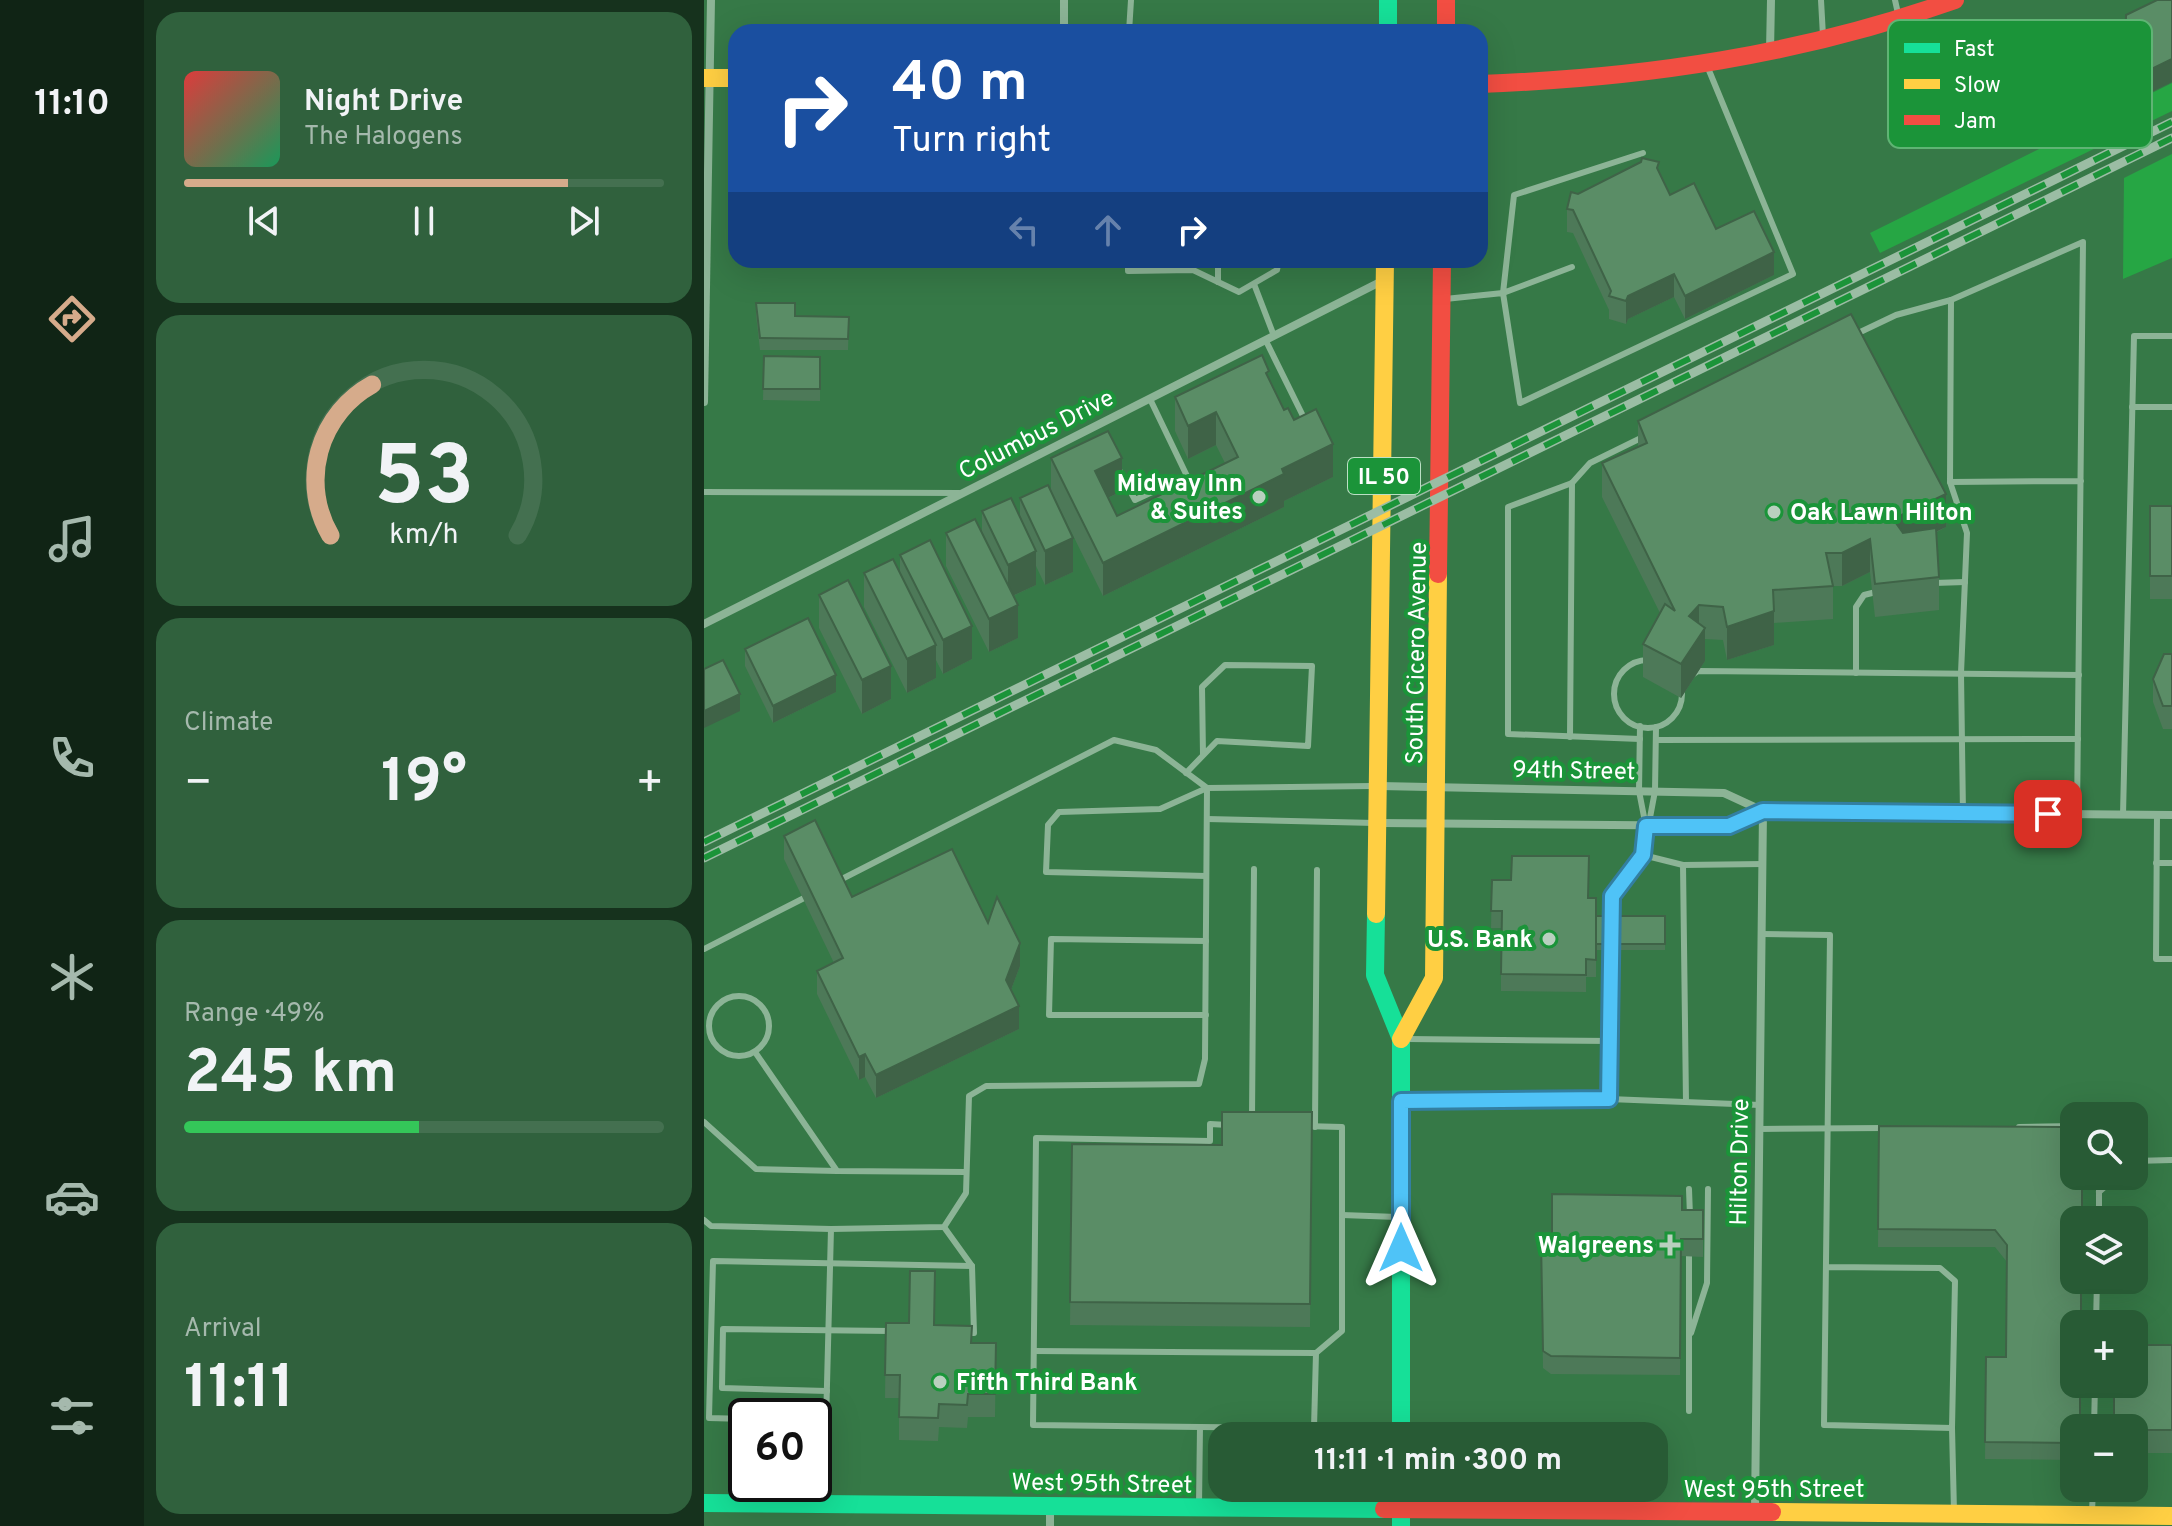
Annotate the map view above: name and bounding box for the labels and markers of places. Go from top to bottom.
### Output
place label: Midway Inn & Suites [1117,470,1243,528]
marker: Midway Inn & Suites [1250,488,1268,506]
place label: Oak Lawn Hilton [1790,499,1973,529]
marker: Oak Lawn Hilton [1765,503,1783,521]
pin [2014,780,2082,848]
place label: U.S. Bank [1427,926,1533,956]
marker: U.S. Bank [1540,930,1558,948]
place label: Walgreens [1538,1232,1654,1262]
marker: Walgreens [1661,1236,1679,1254]
place label: Fifth Third Bank [956,1369,1138,1399]
marker: Fifth Third Bank [931,1373,949,1391]

